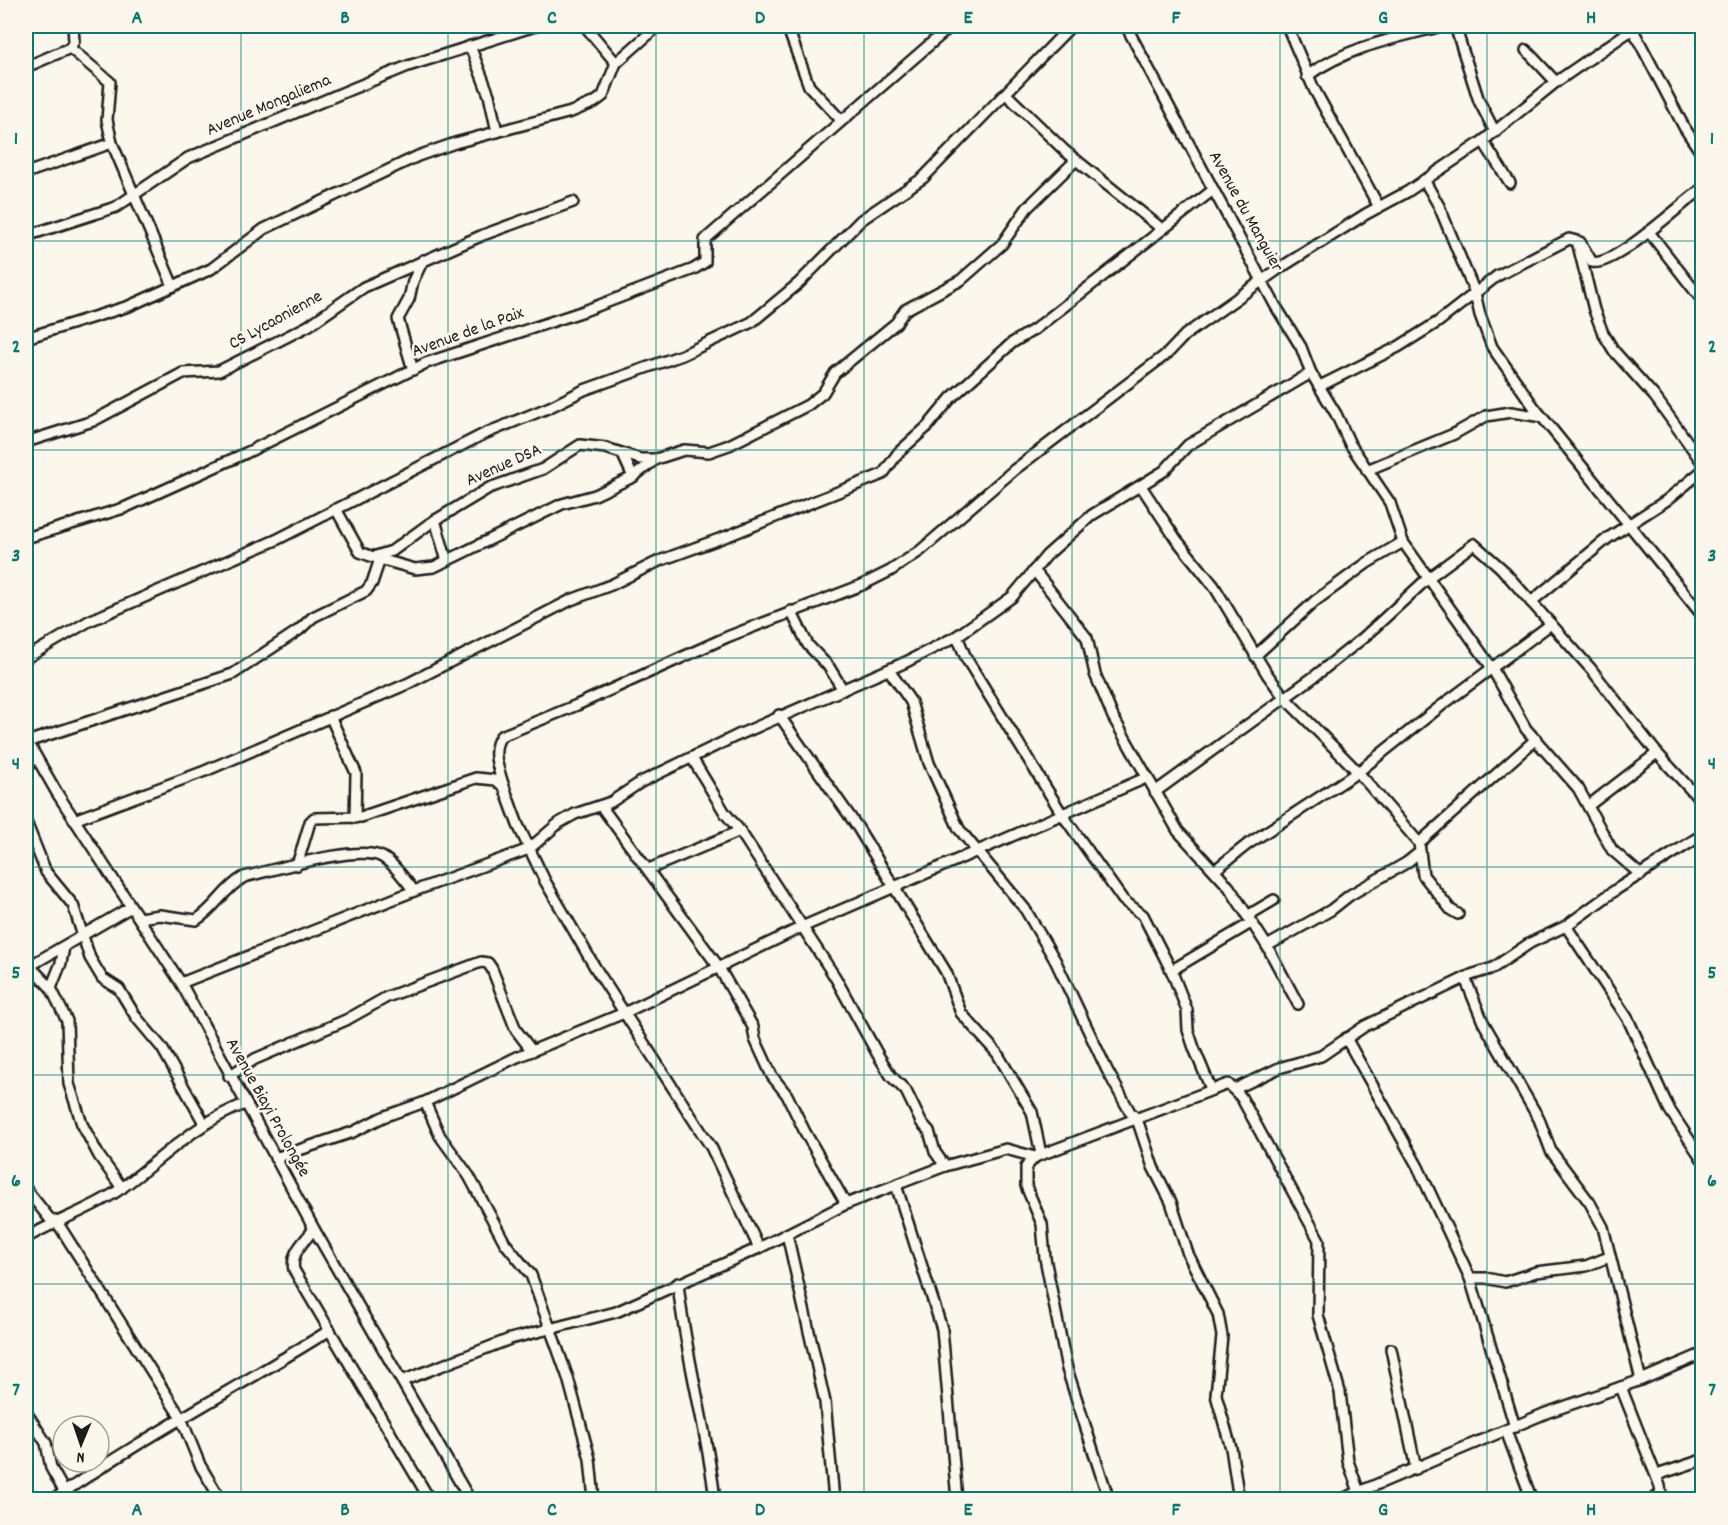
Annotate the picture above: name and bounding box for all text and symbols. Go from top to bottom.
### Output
text: A [132,5,143,33]
text: B [340,5,350,33]
text: C [547,5,557,33]
text: D [755,5,766,33]
text: E [963,5,973,33]
text: F [1172,5,1182,33]
text: G [1378,5,1388,33]
text: H [1586,5,1596,33]
street label: Avenue Mongaliema [203,68,336,143]
text: 1 [14,126,18,154]
text: 1 [1710,126,1714,154]
street label: Avenue du Manguier [1201,147,1289,277]
street label: CS Lycaonienne [225,285,327,357]
street label: Avenue de la Paix [409,301,528,365]
text: 2 [12,334,20,362]
text: 2 [1708,334,1716,362]
street label: Avenue DSA [462,438,546,494]
text: 3 [12,543,20,571]
text: 3 [1708,543,1716,571]
text: 4 [12,751,20,779]
text: 4 [1708,751,1716,779]
text: 5 [11,960,21,988]
text: 5 [1707,960,1717,988]
street label: Avenue Biayi Prolongée [218,1034,316,1182]
text: 6 [11,1168,21,1196]
text: 6 [1707,1168,1717,1196]
text: 7 [12,1377,20,1405]
text: 7 [1708,1377,1716,1405]
north arrow [51,1414,111,1474]
text: N [76,1445,85,1468]
text: A [132,1497,143,1525]
text: B [340,1497,350,1525]
text: C [547,1497,557,1525]
text: D [755,1497,766,1525]
text: E [963,1497,973,1525]
text: F [1172,1497,1182,1525]
text: G [1378,1497,1388,1525]
text: H [1586,1497,1596,1525]

